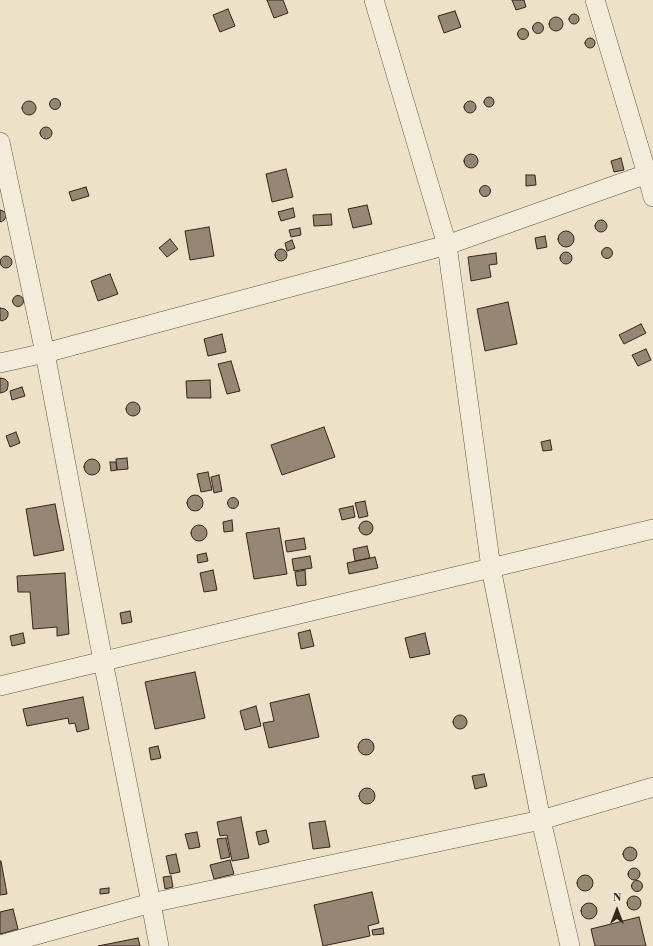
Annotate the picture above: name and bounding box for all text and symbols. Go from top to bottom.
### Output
north arrow [597,890,637,930]
text: N [613,891,621,905]

